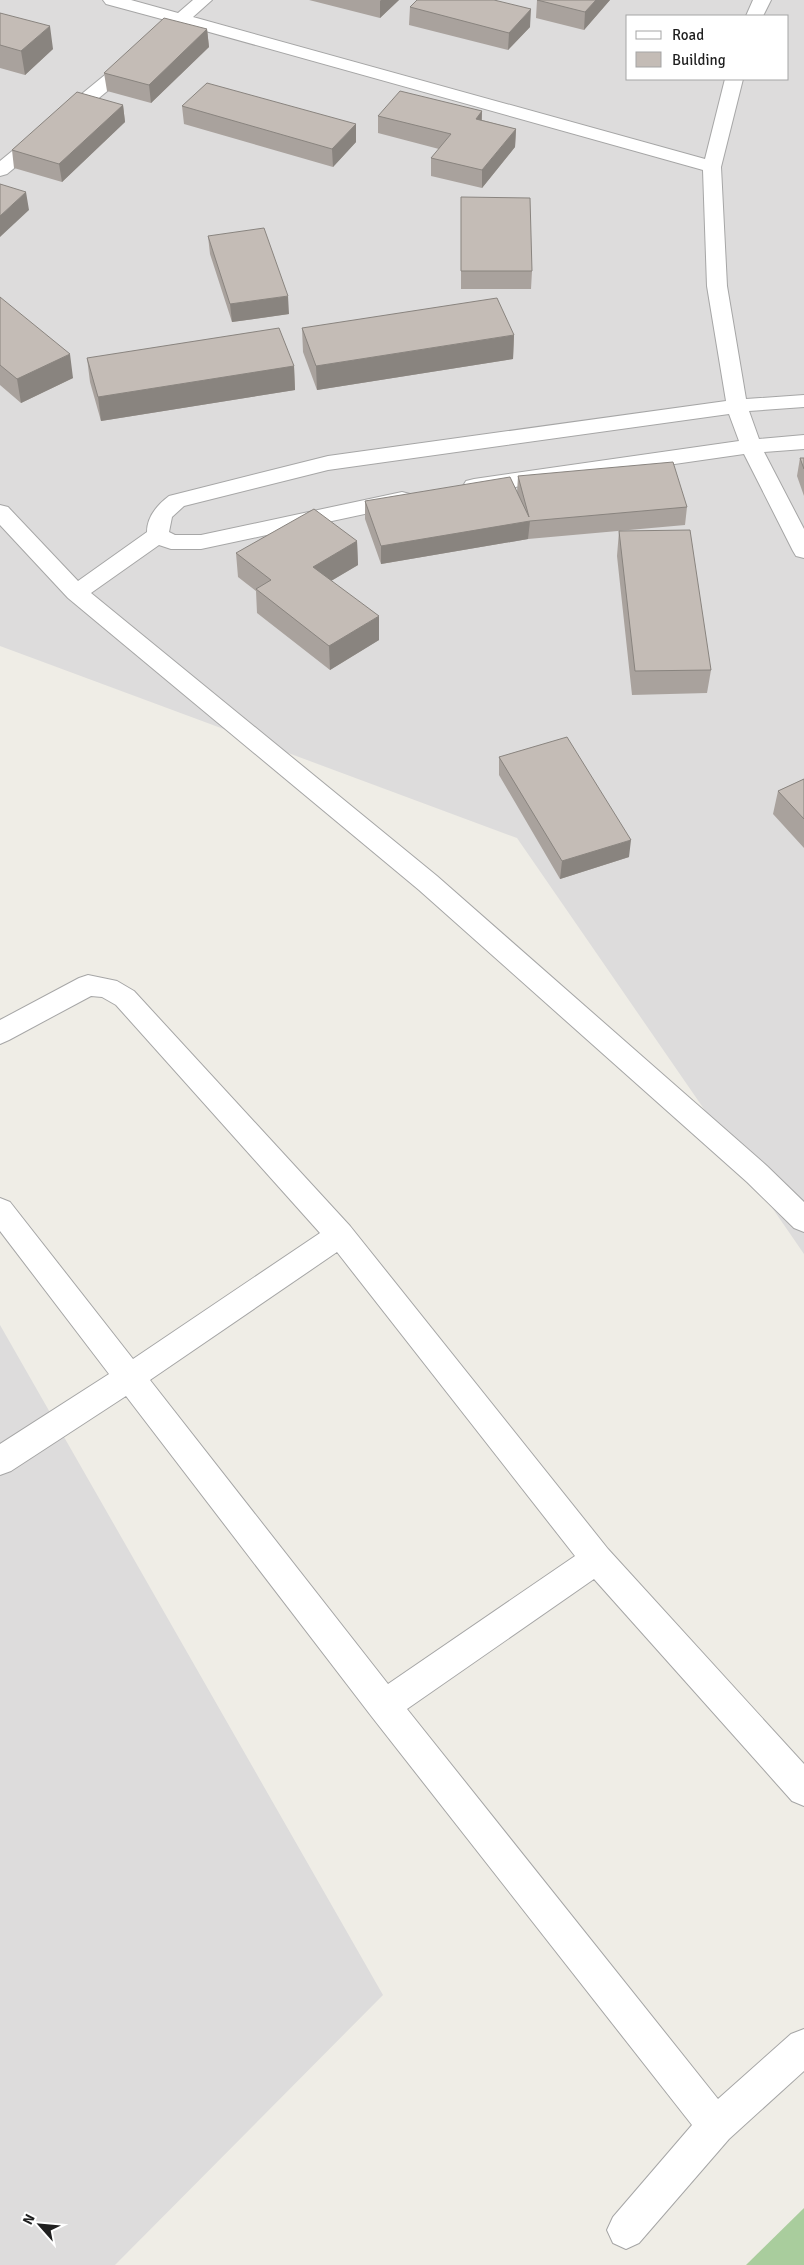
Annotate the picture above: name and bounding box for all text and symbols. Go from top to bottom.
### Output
legend [626,15,789,80]
text: Road [672,26,704,44]
text: Building [672,51,726,69]
north arrow [15,2200,65,2250]
text: N [19,2211,39,2228]

